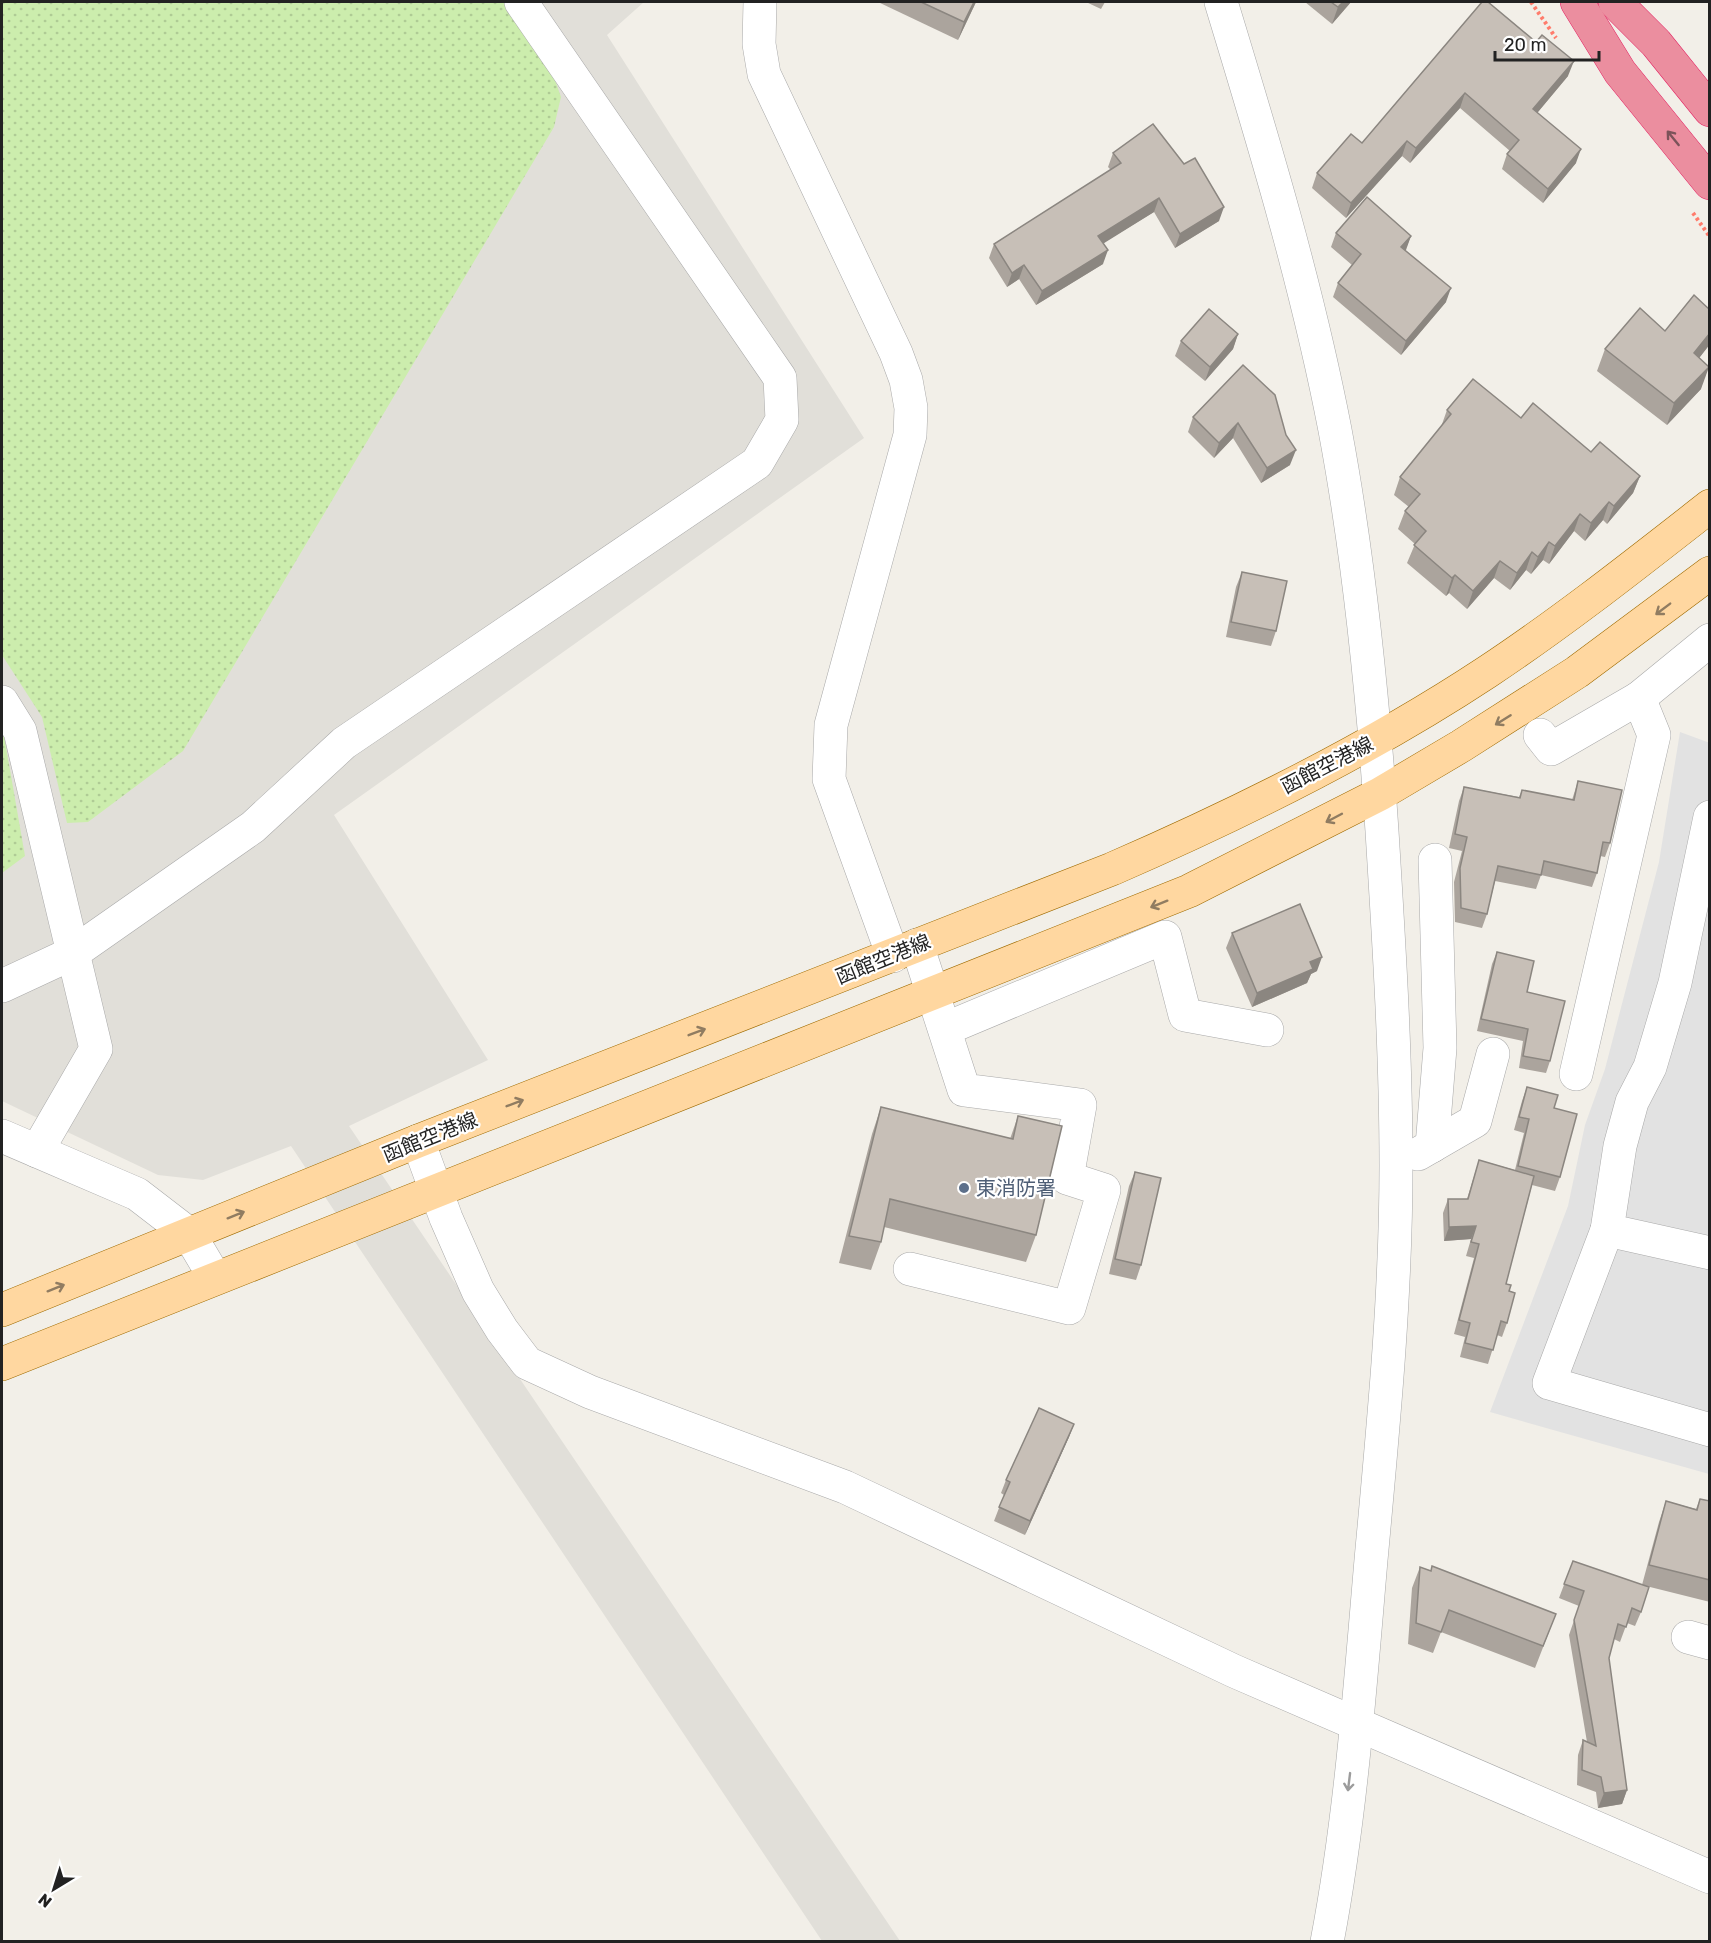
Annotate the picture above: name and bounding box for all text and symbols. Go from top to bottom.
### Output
scale bar [1495,24,1598,62]
text: 20 m [1504,34,1546,56]
one-way arrow [1666,130,1679,146]
one-way arrow [1655,602,1671,615]
one-way arrow [1495,715,1512,727]
street label: 函館空港線 [1277,732,1377,798]
one-way arrow [1325,812,1343,824]
one-way arrow [1151,899,1169,910]
street label: 函館空港線 [832,929,934,989]
one-way arrow [687,1026,705,1037]
one-way arrow [505,1097,524,1108]
street label: 函館空港線 [379,1107,481,1167]
place label: 東消防署 [976,1176,1056,1200]
marker: 東消防署 [957,1181,971,1195]
one-way arrow [227,1209,245,1220]
one-way arrow [46,1282,64,1293]
one-way arrow [1343,1771,1354,1791]
north arrow [24,1859,84,1919]
text: N [35,1889,55,1911]

